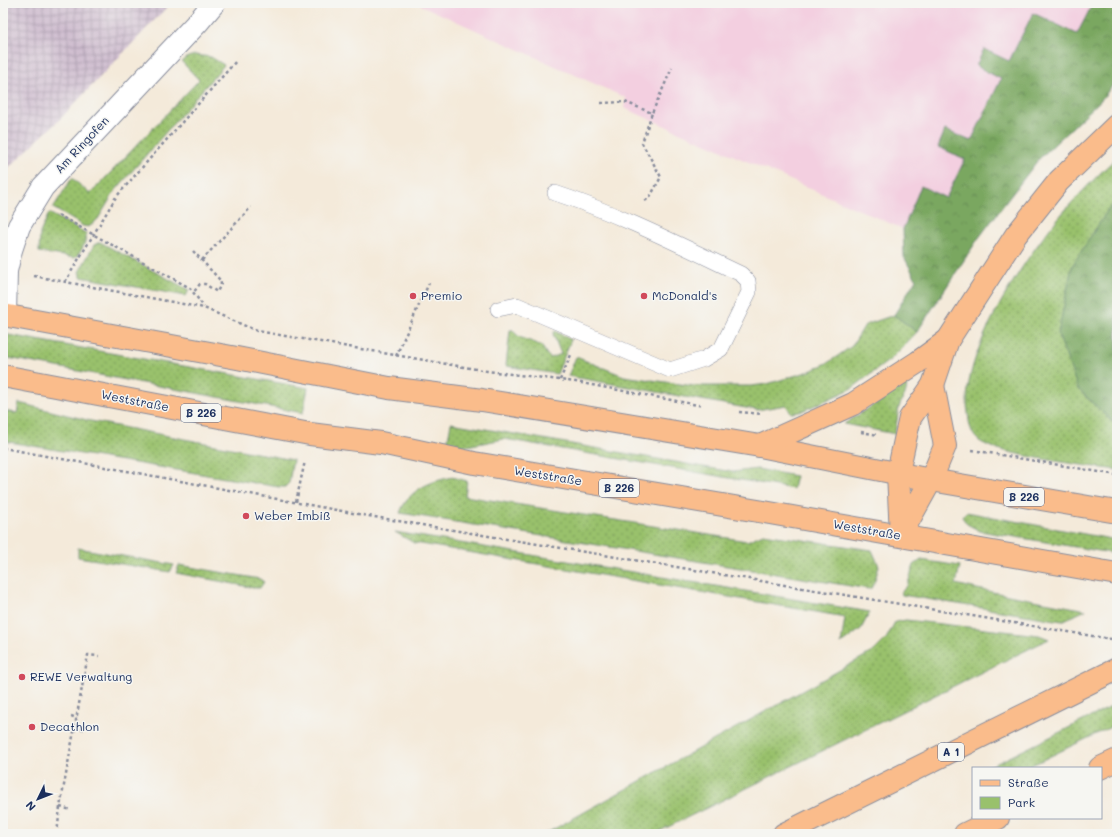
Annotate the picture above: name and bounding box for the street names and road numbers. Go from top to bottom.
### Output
street label: Am Ringofen [51,112,112,176]
street label: Weststraße [100,386,170,414]
road number: B 226 [181,404,221,422]
street label: Weststraße [513,462,583,488]
road number: B 226 [599,479,639,497]
road number: B 226 [1004,488,1044,506]
street label: Weststraße [832,515,902,543]
road number: A 1 [938,743,964,761]

